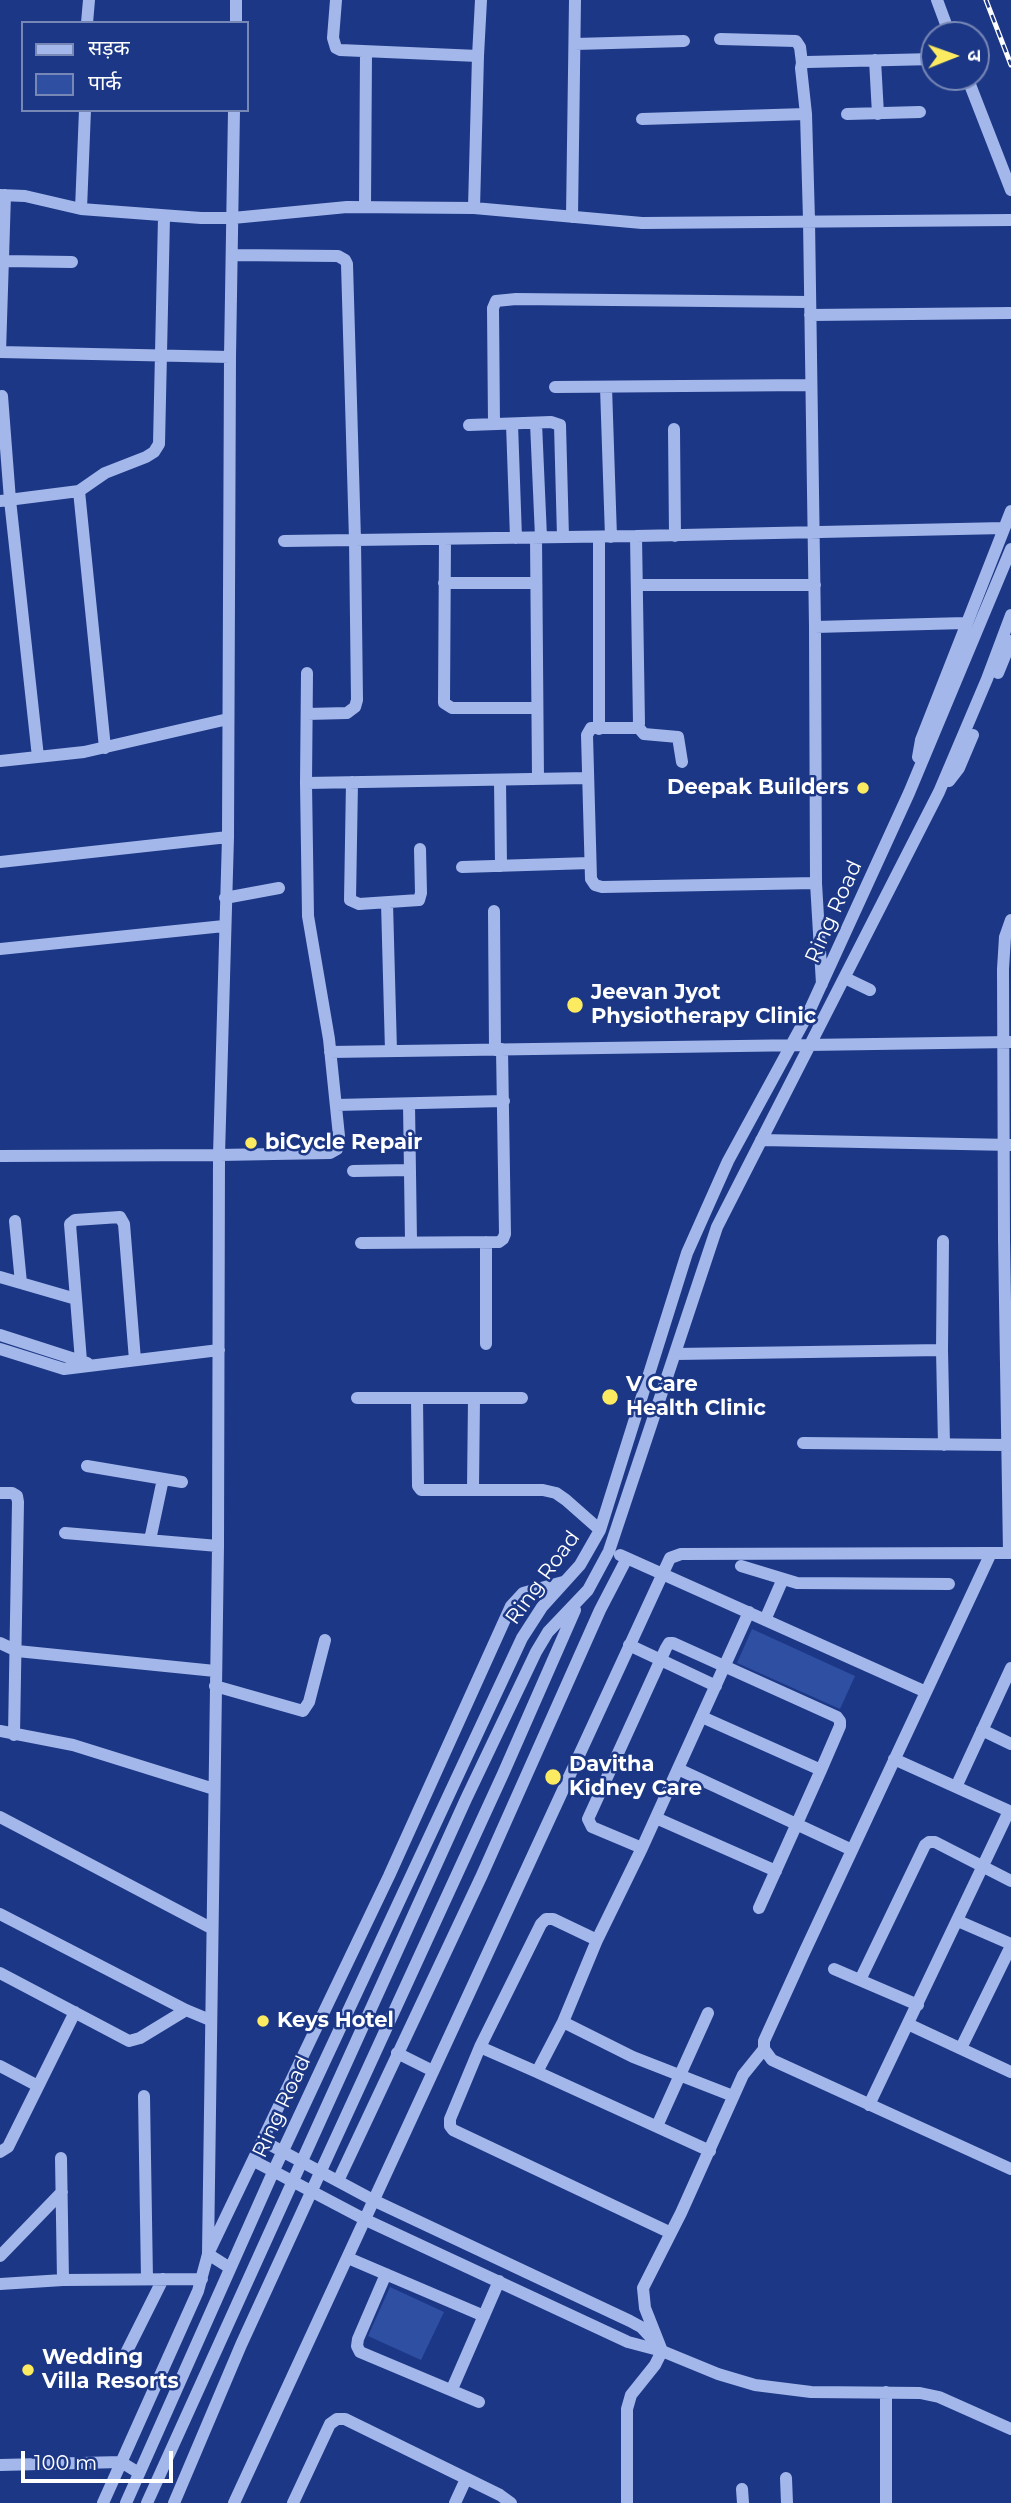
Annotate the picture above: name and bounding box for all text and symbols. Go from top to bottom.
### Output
legend [21,21,248,112]
north arrow [920,21,990,91]
text: सड़क [88,35,130,60]
text: उ [963,50,986,61]
text: पार्क [88,70,122,95]
place label: Deepak Builders [667,775,849,801]
marker: Deepak Builders [855,780,871,796]
street label: Ring Road [800,857,868,967]
place label: Jeevan Jyot Physiotherapy Clinic [591,980,816,1030]
marker: Jeevan Jyot Physiotherapy Clinic [565,995,585,1015]
place label: biCycle Repair [265,1130,422,1156]
marker: biCycle Repair [243,1135,259,1151]
place label: V Care Health Clinic [626,1372,766,1422]
marker: V Care Health Clinic [600,1387,620,1407]
street label: Ring Road [501,1526,585,1630]
place label: Davitha Kidney Care [569,1752,702,1802]
marker: Davitha Kidney Care [543,1767,563,1787]
place label: Keys Hotel [277,2008,394,2034]
marker: Keys Hotel [255,2013,271,2029]
street label: Ring Road [247,2052,317,2162]
place label: Wedding Villa Resorts [42,2345,179,2395]
marker: Wedding Villa Resorts [20,2362,36,2378]
scale bar [24,2436,177,2480]
text: 100 m [34,2450,97,2475]

